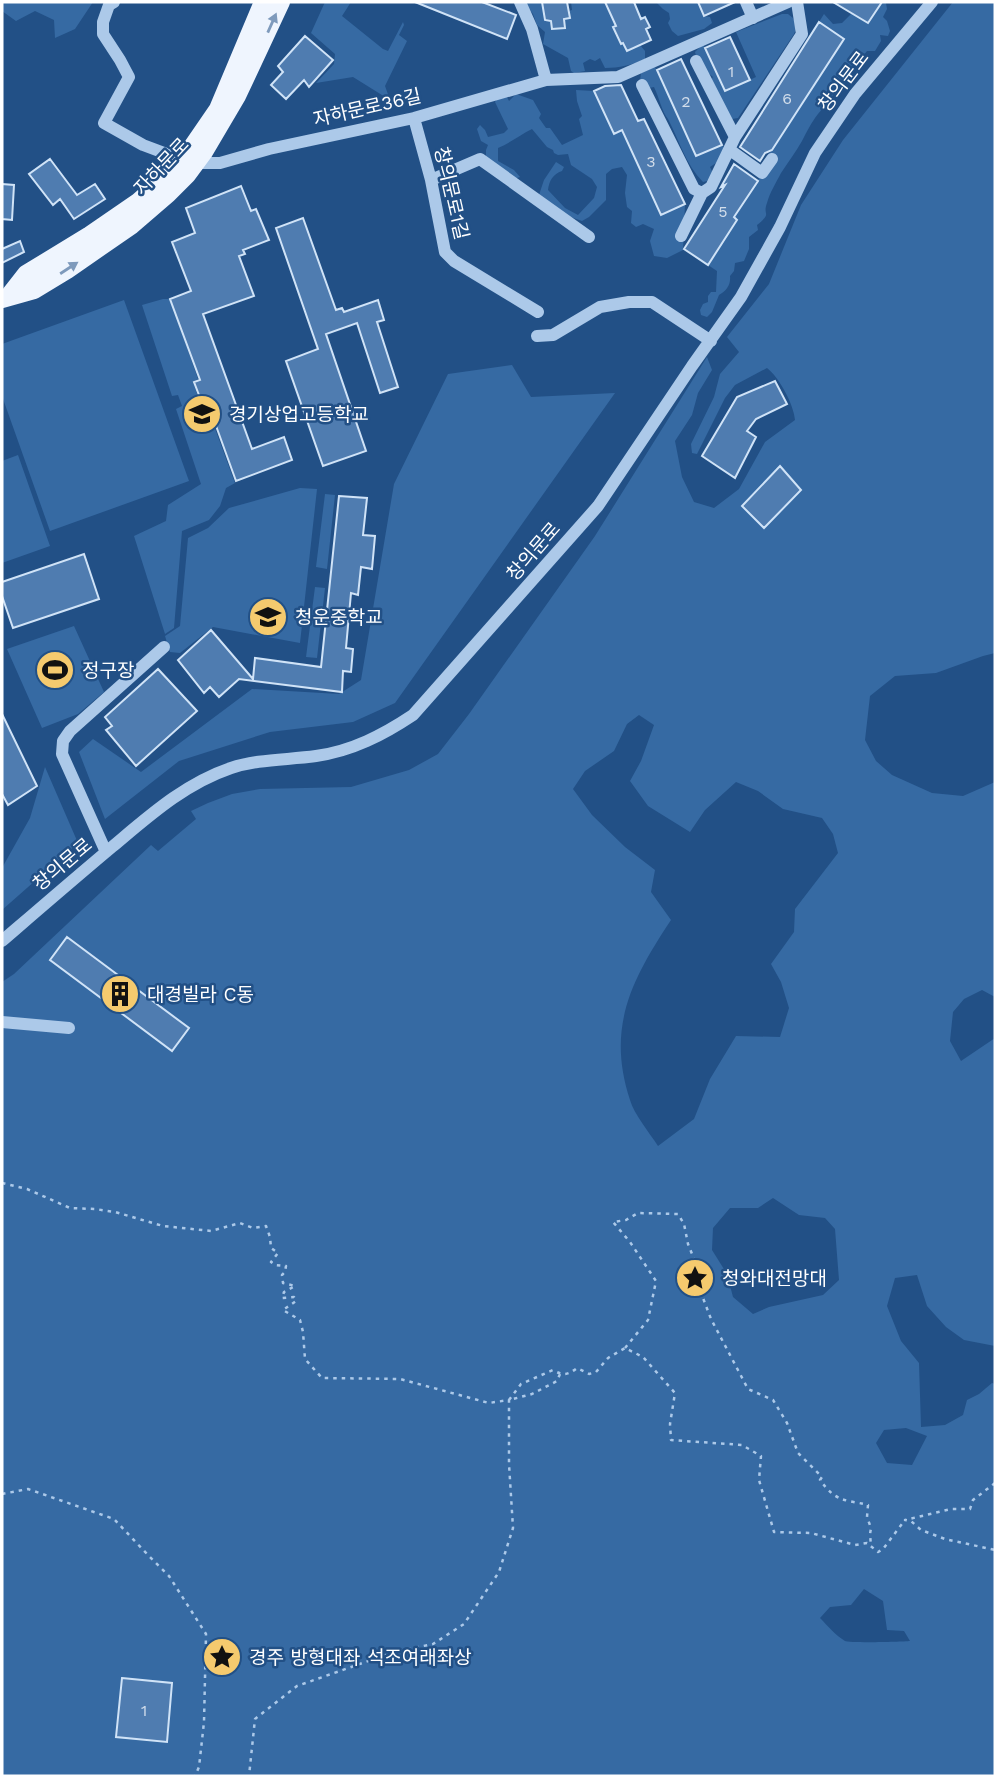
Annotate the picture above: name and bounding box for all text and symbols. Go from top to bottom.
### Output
one-way arrow [266,13,278,33]
street label: 창의문로 [813,46,874,116]
house number: 1 [728,62,734,81]
street label: 자하문로36길 [311,84,423,131]
house number: 6 [782,89,792,108]
house number: 2 [681,92,691,111]
street label: 자하문로 [129,133,194,200]
street label: 창의문로1길 [430,144,473,242]
house number: 3 [646,152,656,171]
house number: 5 [718,202,728,221]
one-way arrow [59,262,79,275]
school or university icon: 경기상업고등학교 [181,393,223,435]
place label: 경기상업고등학교 [229,403,369,426]
street label: 창의문로 [502,517,565,585]
school or university icon: 청운중학교 [247,596,289,638]
place label: 청운중학교 [295,606,382,629]
sports icon: 정구장 [34,649,76,691]
place label: 정구장 [82,659,134,682]
street label: 창의문로 [28,833,96,896]
building icon: 대경빌라 C동 [99,973,141,1015]
place label: 대경빌라 C동 [147,983,254,1006]
place icon: 청와대전망대 [674,1257,716,1299]
place label: 청와대전망대 [722,1267,827,1290]
place icon: 경주 방형대좌 석조여래좌상 [201,1636,243,1678]
place label: 경주 방형대좌 석조여래좌상 [249,1646,472,1669]
house number: 1 [141,1701,147,1720]

